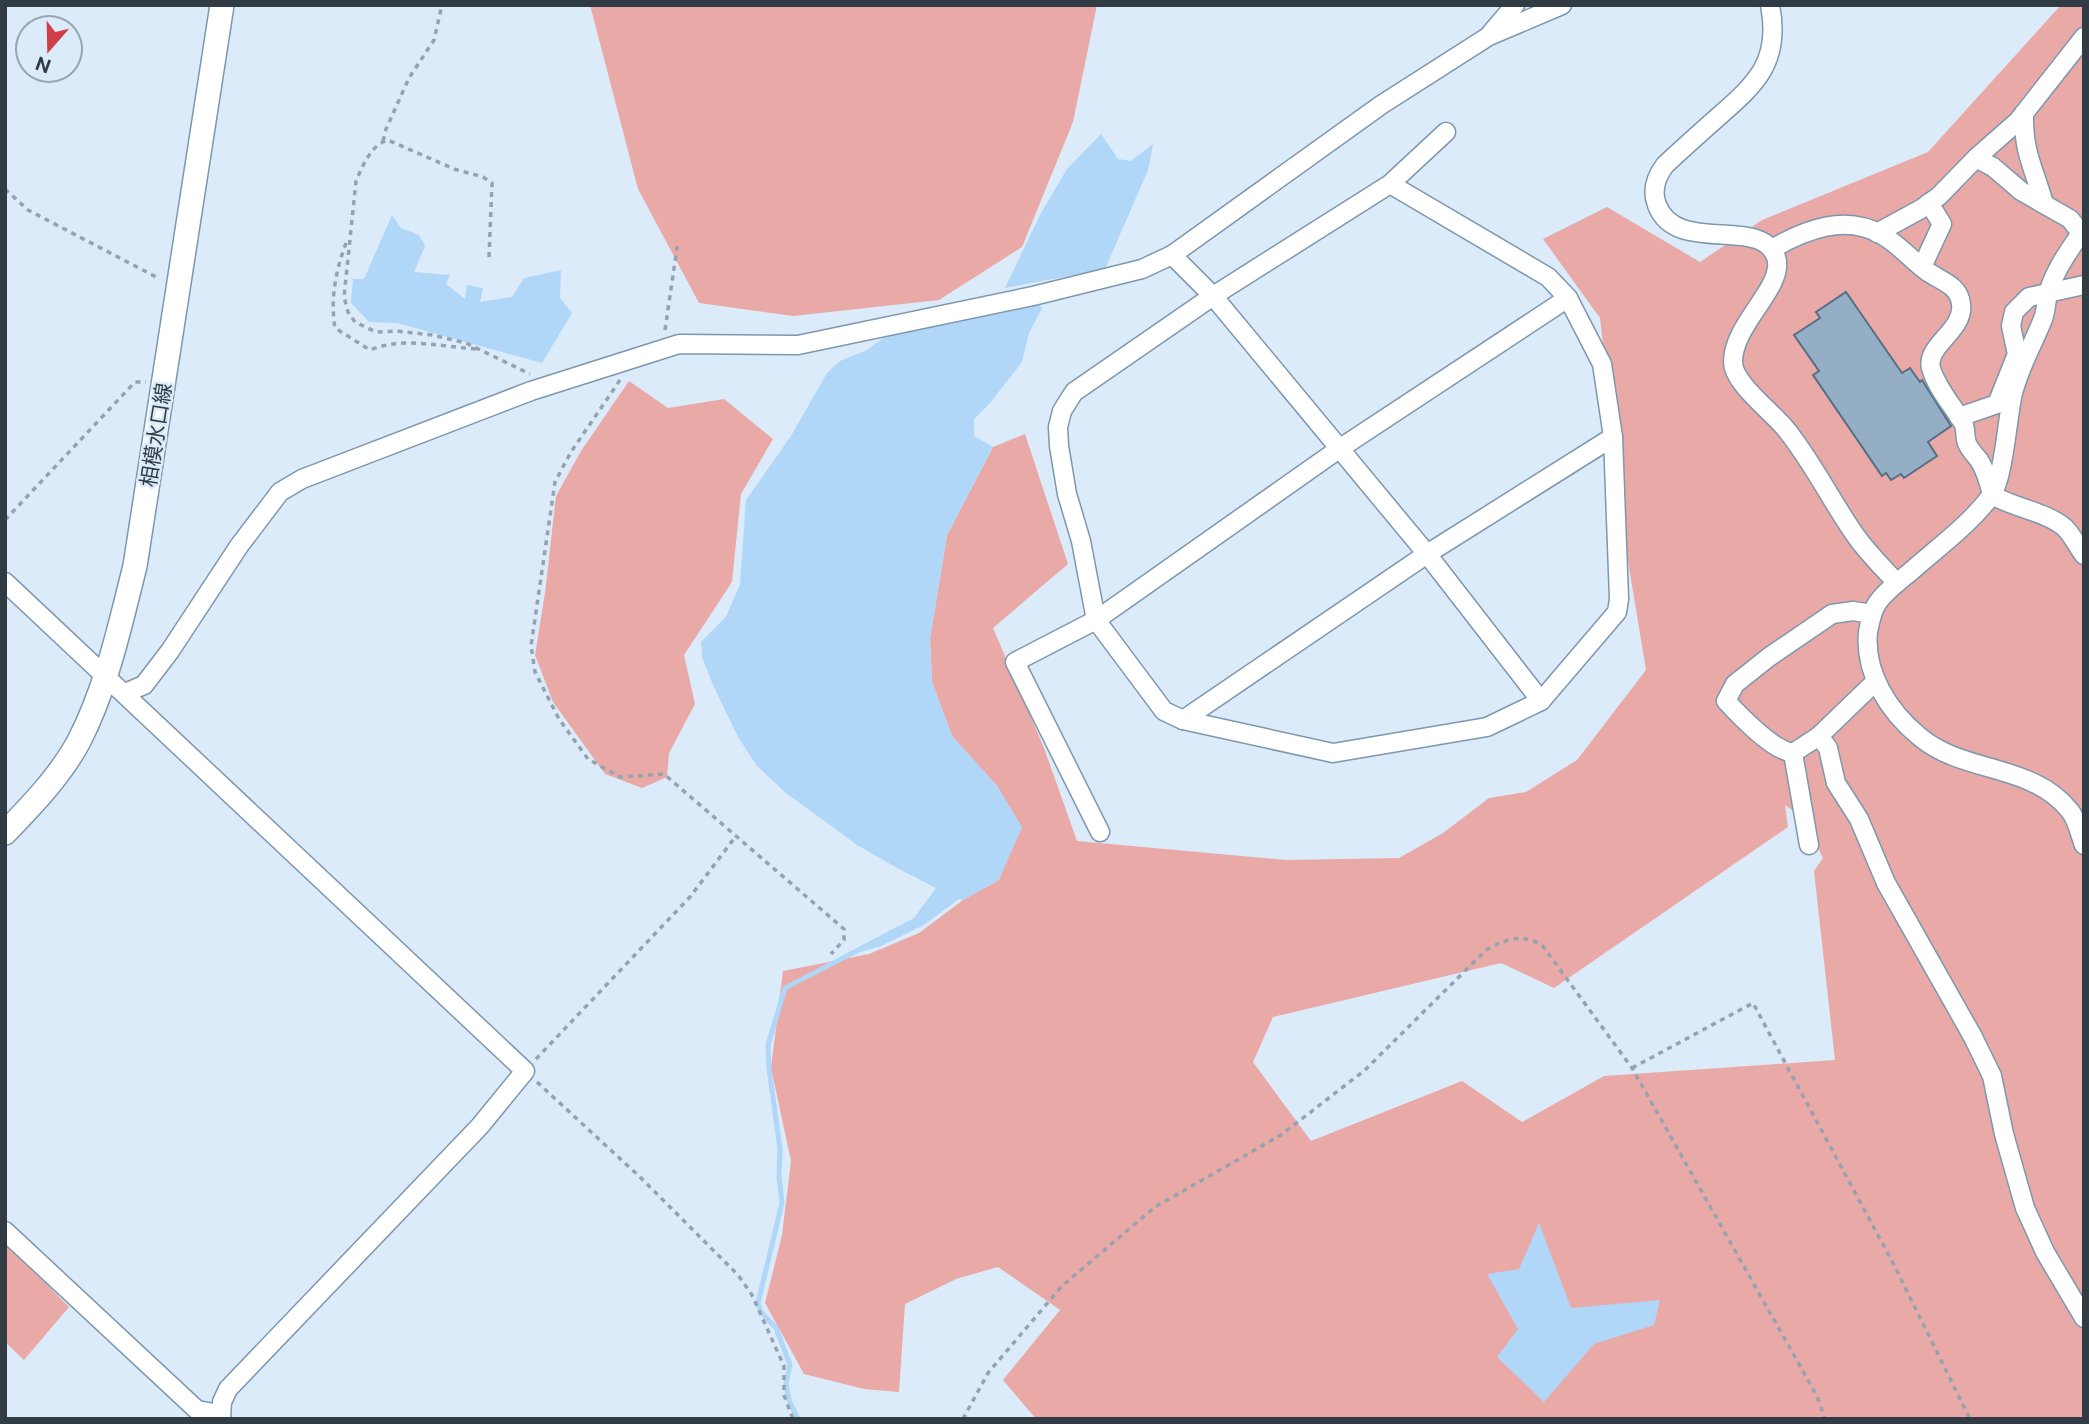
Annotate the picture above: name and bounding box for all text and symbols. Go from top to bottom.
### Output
north arrow [14,14,84,84]
text: N [32,52,54,78]
street label: 相模水口線 [135,381,177,489]

